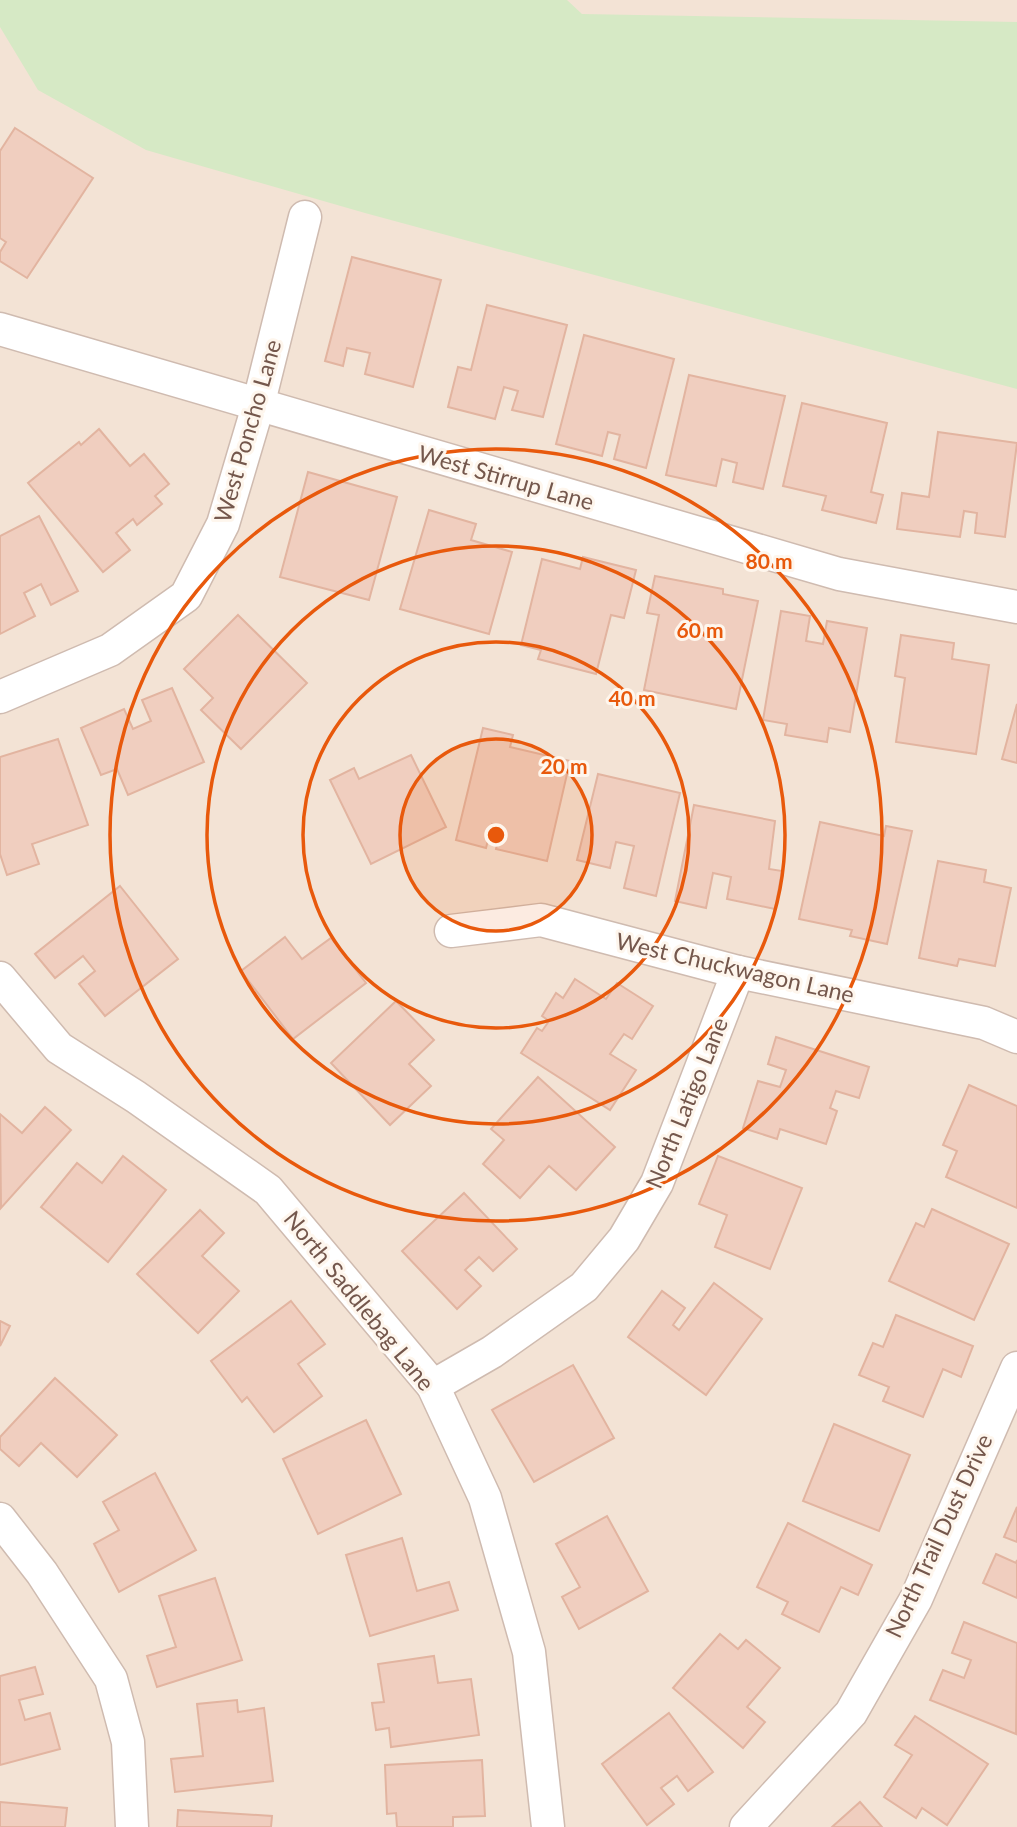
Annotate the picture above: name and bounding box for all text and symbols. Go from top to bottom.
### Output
street label: West Poncho Lane [208,336,287,525]
street label: West Stirrup Lane [415,439,597,516]
text: 80 m [745,548,793,573]
text: 60 m [676,617,724,642]
text: 40 m [608,685,656,710]
text: 20 m [540,753,588,778]
centre of rings [484,823,508,847]
street label: West Chuckwagon Lane [613,926,857,1008]
street label: North Latigo Lane [639,1013,733,1192]
street label: North Saddlebag Lane [279,1205,441,1396]
street label: North Trail Dust Drive [879,1429,998,1642]

